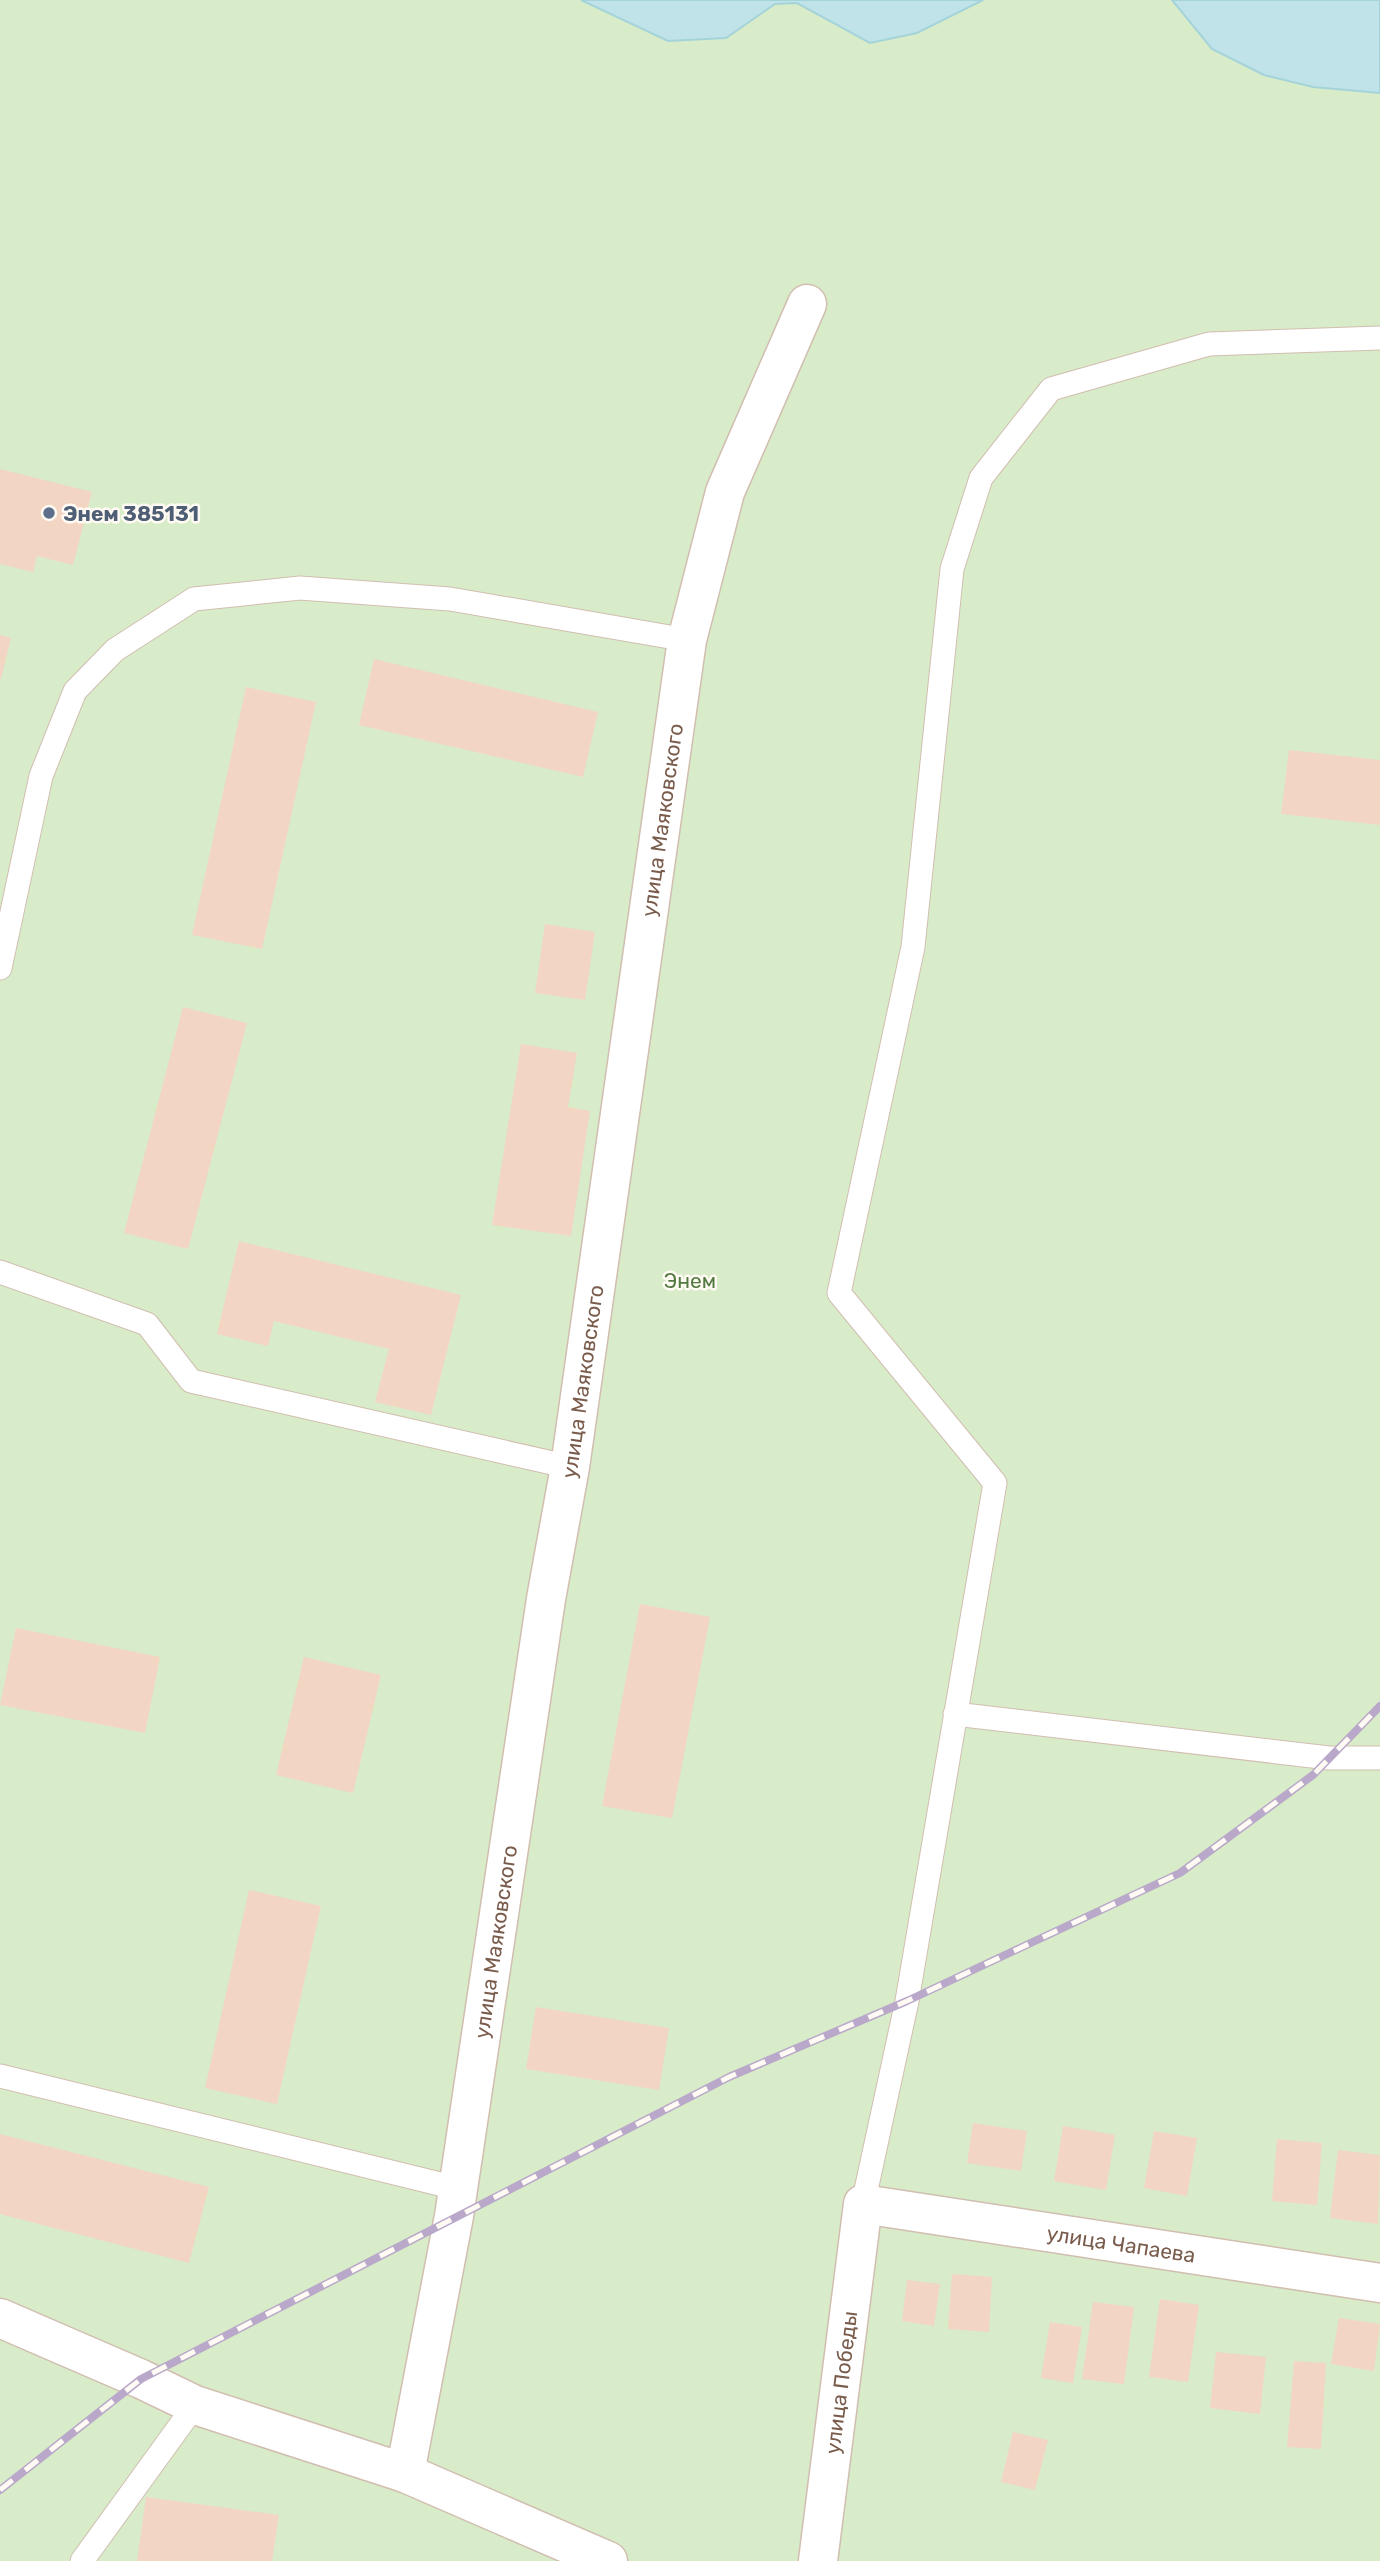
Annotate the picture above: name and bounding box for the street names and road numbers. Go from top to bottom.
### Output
street label: улица Маяковского [635,722,688,918]
street label: улица Маяковского [556,1283,608,1480]
street label: улица Маяковского [468,1843,522,2040]
street label: улица Чапаева [1045,2220,1197,2267]
street label: улица Победы [819,2309,862,2455]

